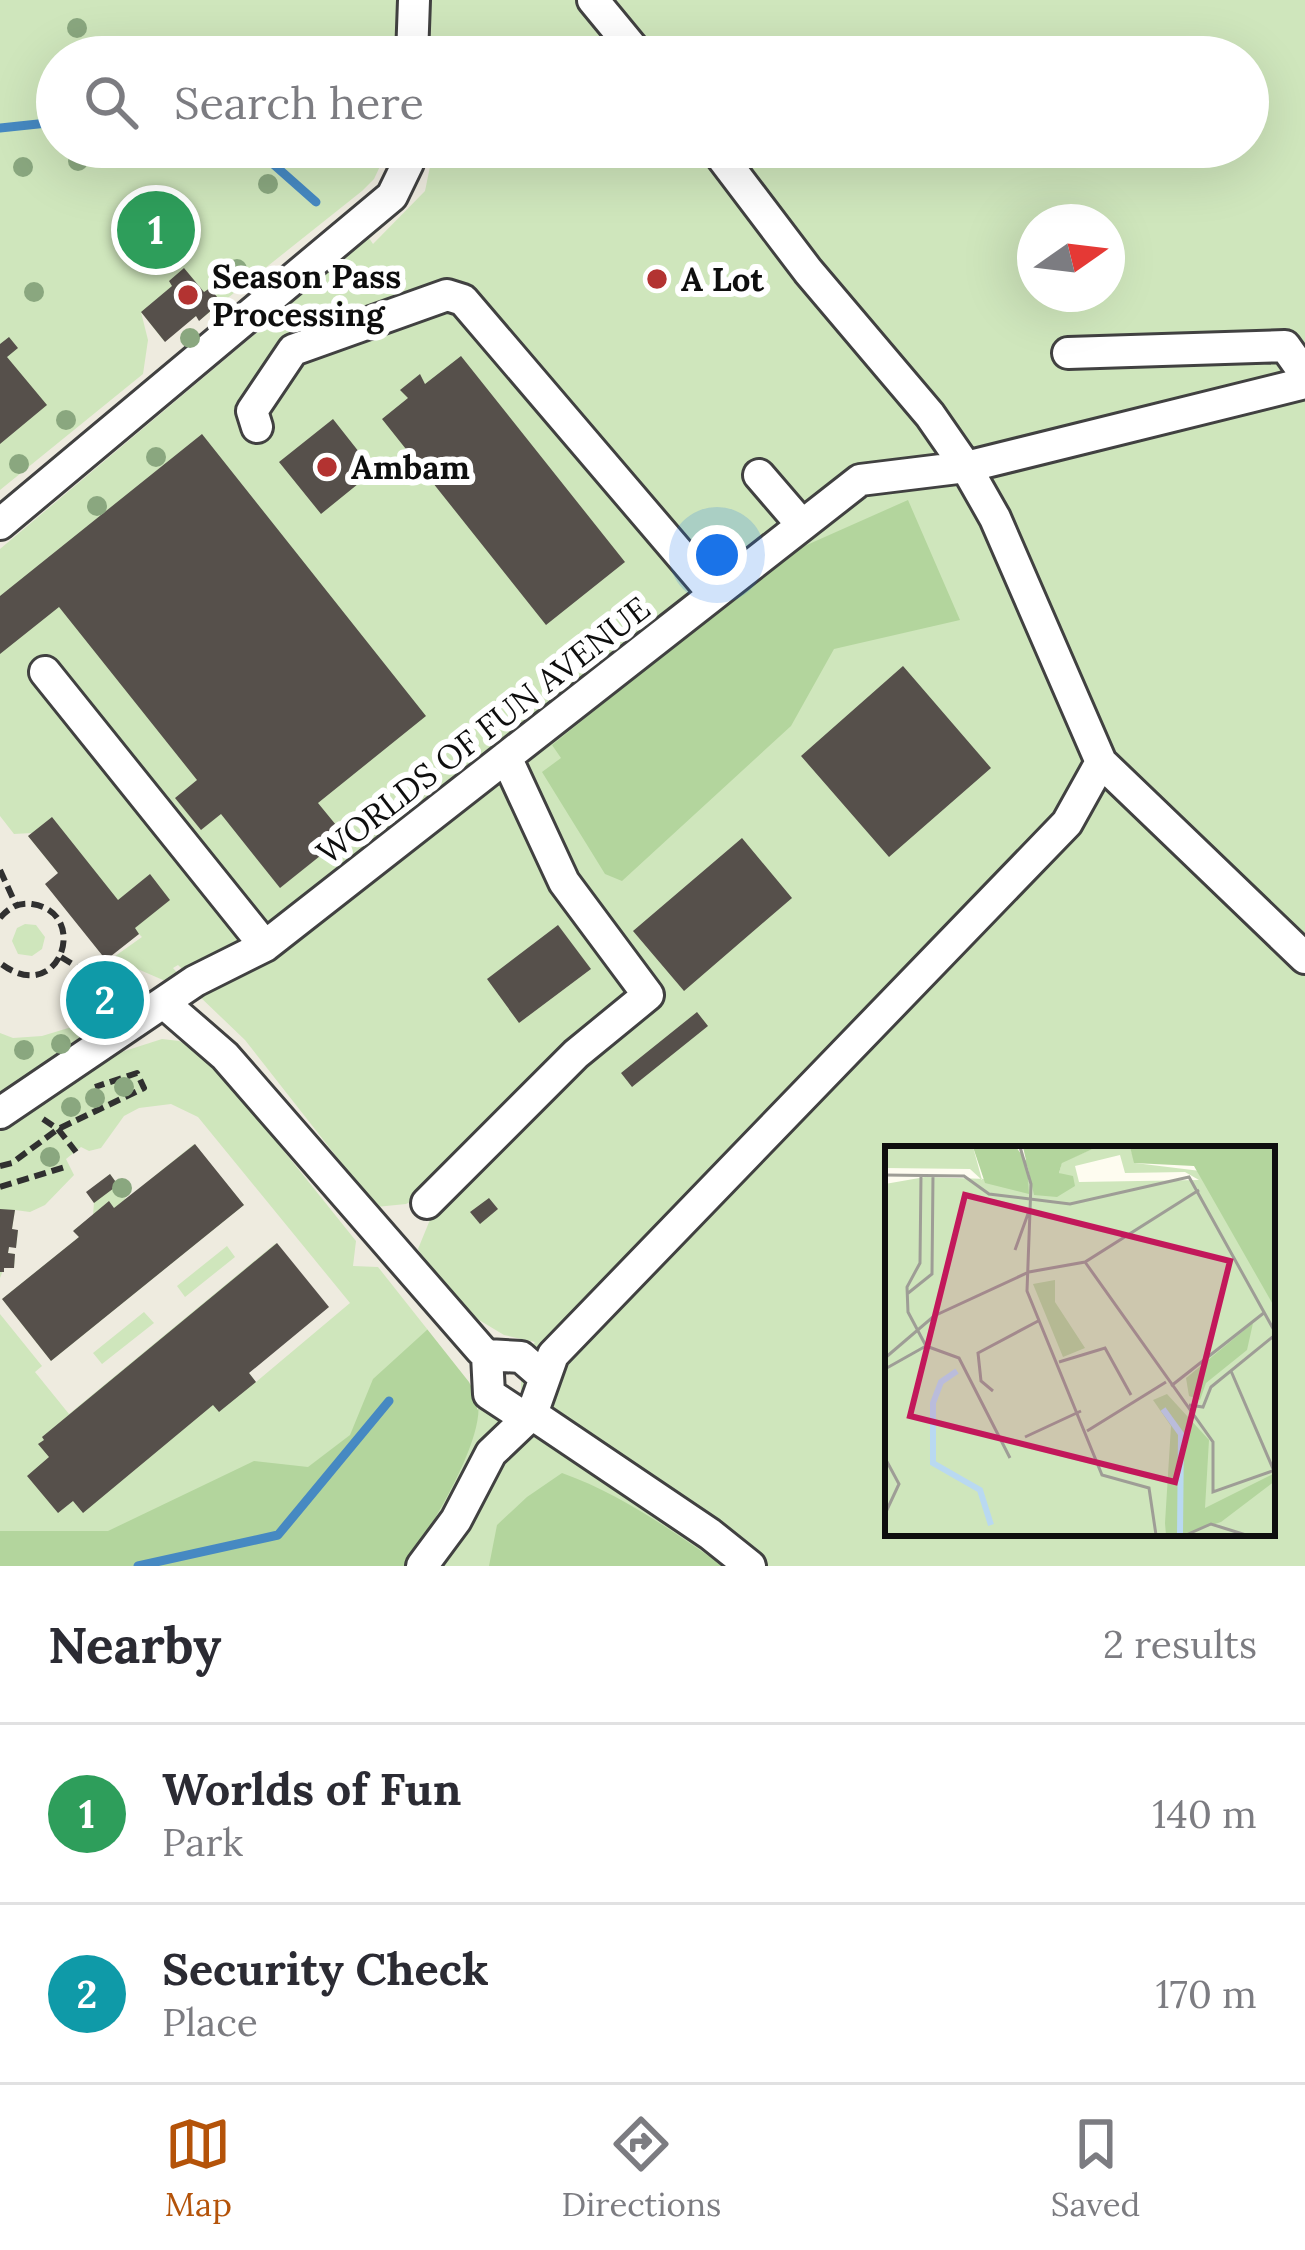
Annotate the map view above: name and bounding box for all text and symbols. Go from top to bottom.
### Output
search box [36,36,1269,168]
icon: search [78,69,144,135]
text: Search here [174,74,424,131]
pin: 1 [117,185,195,275]
north arrow [1017,204,1125,312]
place label: Season Pass Processing [212,255,401,335]
place label: A Lot [681,258,765,300]
marker: A Lot [644,266,670,292]
marker: Season Pass Processing [175,282,201,308]
place label: Ambam [351,446,470,488]
marker: Ambam [314,454,340,480]
your location [687,525,747,585]
street label: WORLDS OF FUN AVENUE [308,587,658,873]
pin: 2 [66,955,144,1045]
inset map [885,1146,1275,1536]
text: Nearby [48,1612,221,1677]
text: 2 results [1103,1619,1257,1669]
text: Worlds of Fun [162,1760,461,1817]
text: 1 [79,1789,95,1839]
text: 140 m [1152,1789,1257,1839]
text: Park [162,1817,243,1867]
text: Security Check [162,1940,489,1997]
text: 2 [77,1969,97,2019]
text: 170 m [1155,1969,1257,2019]
text: Place [162,1997,258,2047]
tab: Map [165,2111,232,2225]
tab: Directions [562,2111,721,2225]
tab: Saved [1051,2111,1140,2225]

